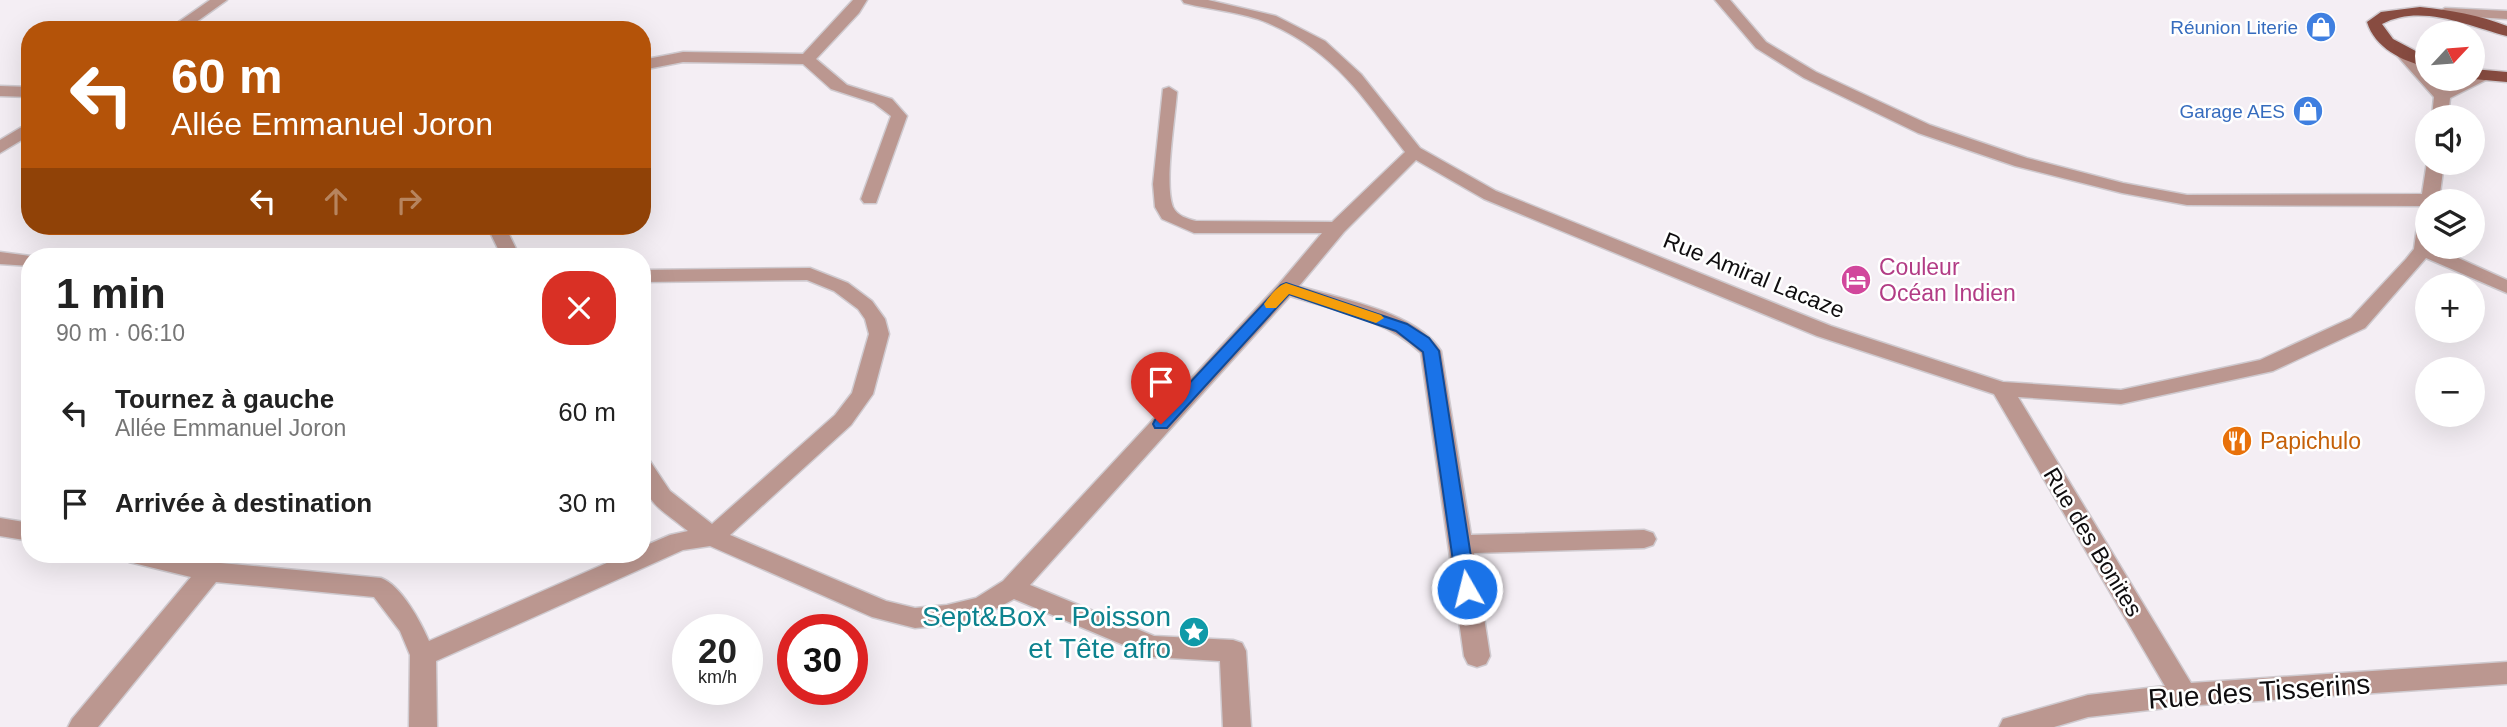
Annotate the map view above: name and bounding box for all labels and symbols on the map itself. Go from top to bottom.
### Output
shop icon: Réunion Literie [2304,10,2338,44]
place label: Réunion Literie [2170,17,2298,38]
north arrow [2415,21,2485,91]
shop icon: Garage AES [2291,94,2325,128]
place label: Garage AES [2179,101,2285,122]
street label: Rue Amiral Lacaze [1660,227,1848,323]
place label: Couleur Océan Indien [1879,254,2016,306]
hotel icon: Couleur Océan Indien [1839,263,1873,297]
pin [1131,352,1191,424]
restaurant icon: Papichulo [2220,424,2254,458]
place label: Papichulo [2260,428,2361,454]
street label: Rue des Bonites [2038,463,2148,621]
position arrow [1430,552,1504,626]
place label: Sept&Box - Poisson et Tête afro [922,601,1171,664]
speed limit sign: 30 [777,614,868,705]
place icon: Sept&Box - Poisson et Tête afro [1177,615,1211,649]
street label: Rue des Tisserins [2147,668,2371,715]

